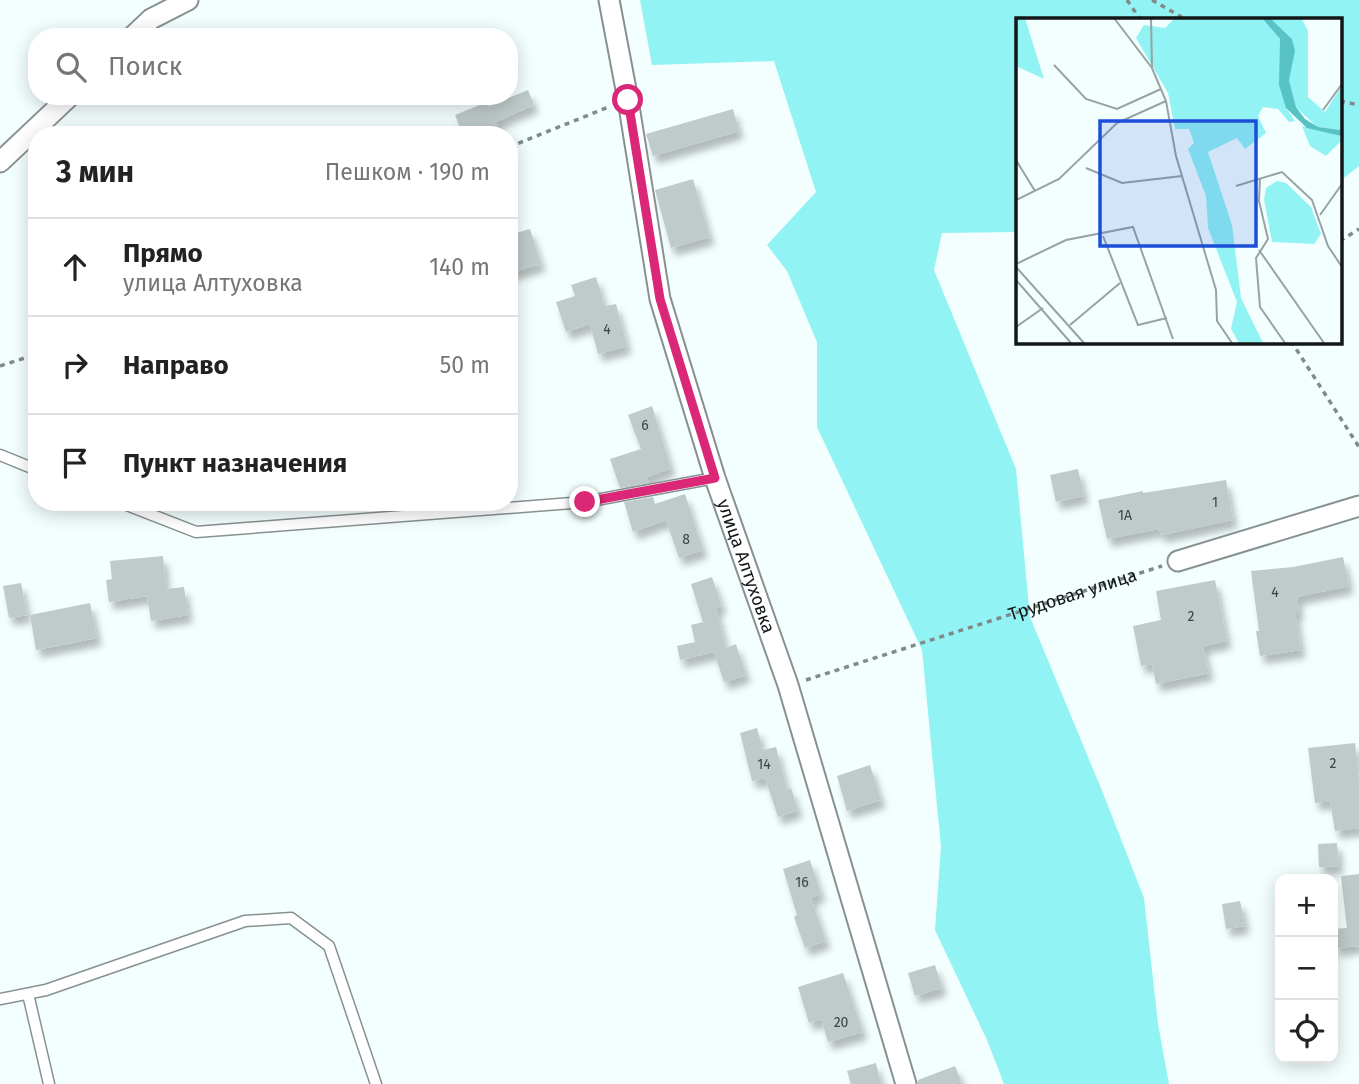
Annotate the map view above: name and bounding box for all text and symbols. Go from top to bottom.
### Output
inset map [1016,18,1342,343]
search box [28,28,518,105]
icon: search [52,48,90,86]
text: Поиск [108,51,182,82]
route start [612,84,643,115]
text: 3 мин [56,154,134,190]
text: Пешком · 190 m [325,158,490,186]
text: Прямо [123,238,203,269]
icon: ahead [56,248,94,286]
text: 140 m [429,253,490,281]
text: улица Алтуховка [123,269,303,297]
house number: 4 [603,321,611,338]
icon: right [56,346,94,384]
text: Направо [123,350,229,381]
text: 50 m [440,351,490,379]
house number: 6 [641,417,649,434]
icon: arrive [56,444,94,482]
text: Пункт назначения [123,448,347,479]
route end [569,486,600,517]
house number: 1 [1212,494,1218,511]
street label: улица Алтуховка [712,496,780,636]
house number: 1А [1118,507,1132,524]
house number: 8 [682,531,690,548]
street label: Трудовая улица [1006,564,1140,625]
house number: 4 [1271,584,1279,601]
house number: 2 [1188,608,1195,625]
house number: 2 [1330,755,1337,772]
house number: 14 [757,756,771,773]
house number: 16 [795,874,809,891]
map controls [1275,874,1338,1063]
button: + [1275,874,1338,937]
button: − [1275,937,1338,1000]
button: locate [1275,1000,1338,1063]
house number: 20 [834,1014,849,1031]

